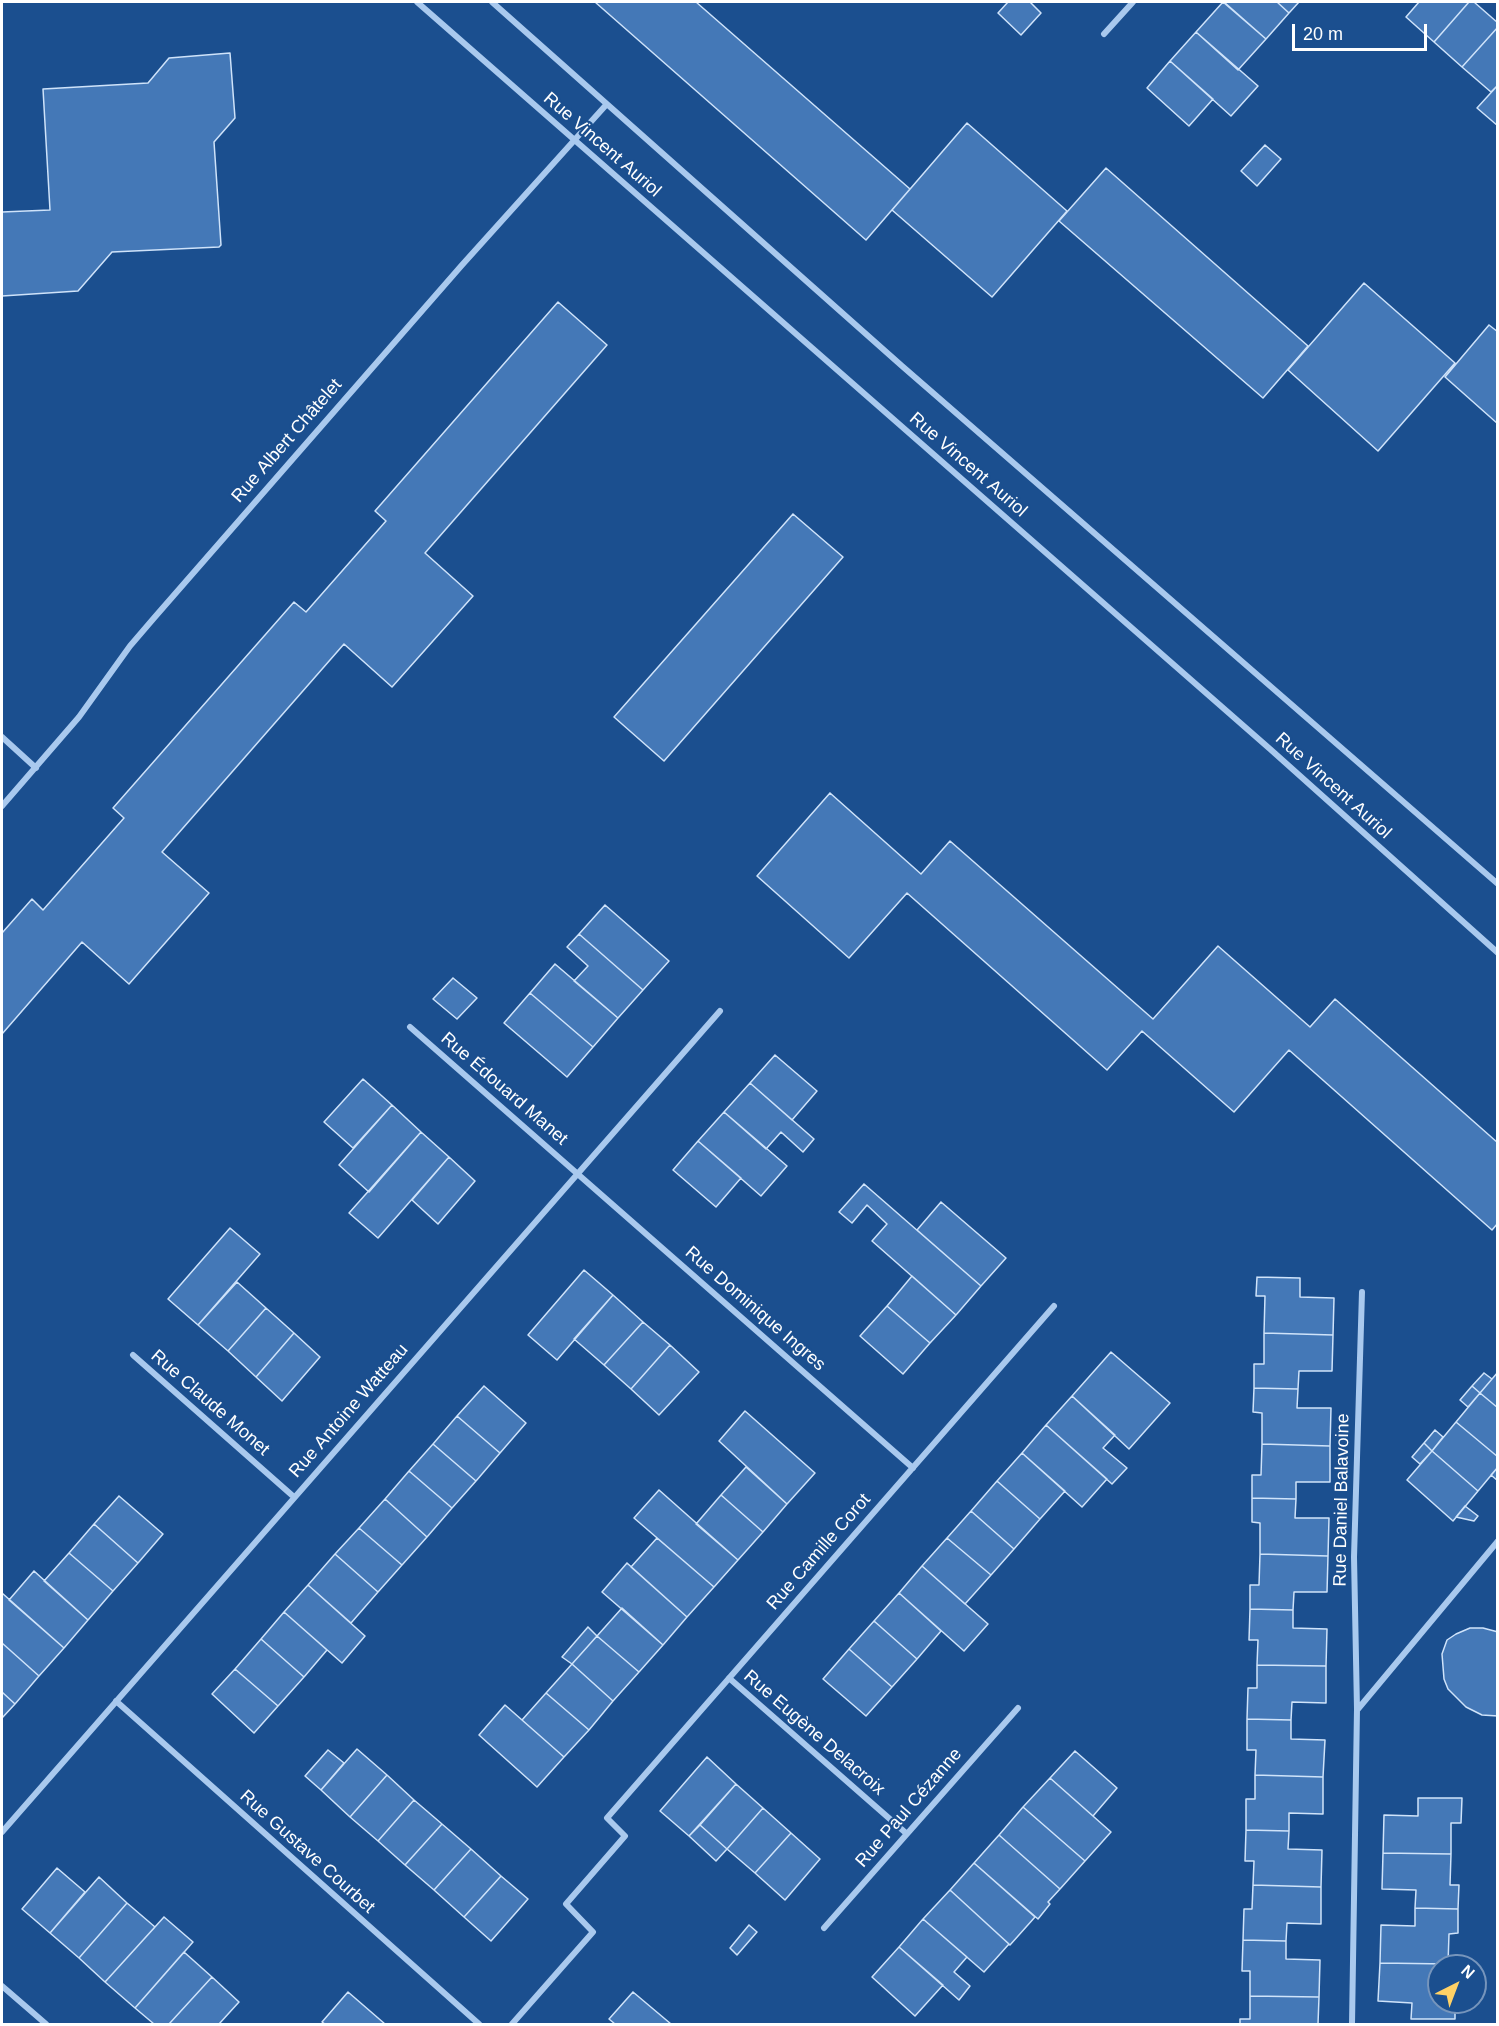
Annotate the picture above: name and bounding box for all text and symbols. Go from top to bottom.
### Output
scale bar [1295,12,1430,50]
text: 20 m [1303,24,1343,44]
street label: Rue Vincent Auriol [539,88,665,202]
street label: Rue Albert Châtelet [227,375,347,507]
street label: Rue Vincent Auriol [905,408,1031,522]
street label: Rue Vincent Auriol [1271,728,1395,844]
street label: Rue Édouard Manet [436,1028,572,1150]
street label: Rue Dominique Ingres [680,1242,830,1376]
street label: Rue Antoine Watteau [285,1340,413,1482]
street label: Rue Claude Monet [146,1346,274,1460]
street label: Rue Daniel Balavoine [1330,1413,1354,1587]
street label: Rue Camille Corot [763,1489,875,1615]
street label: Rue Eugène Delacroix [739,1666,889,1800]
street label: Rue Paul Cézanne [851,1744,967,1872]
street label: Rue Gustave Courbet [235,1786,379,1918]
north arrow [1427,1954,1487,2014]
text: N [1458,1962,1478,1982]

